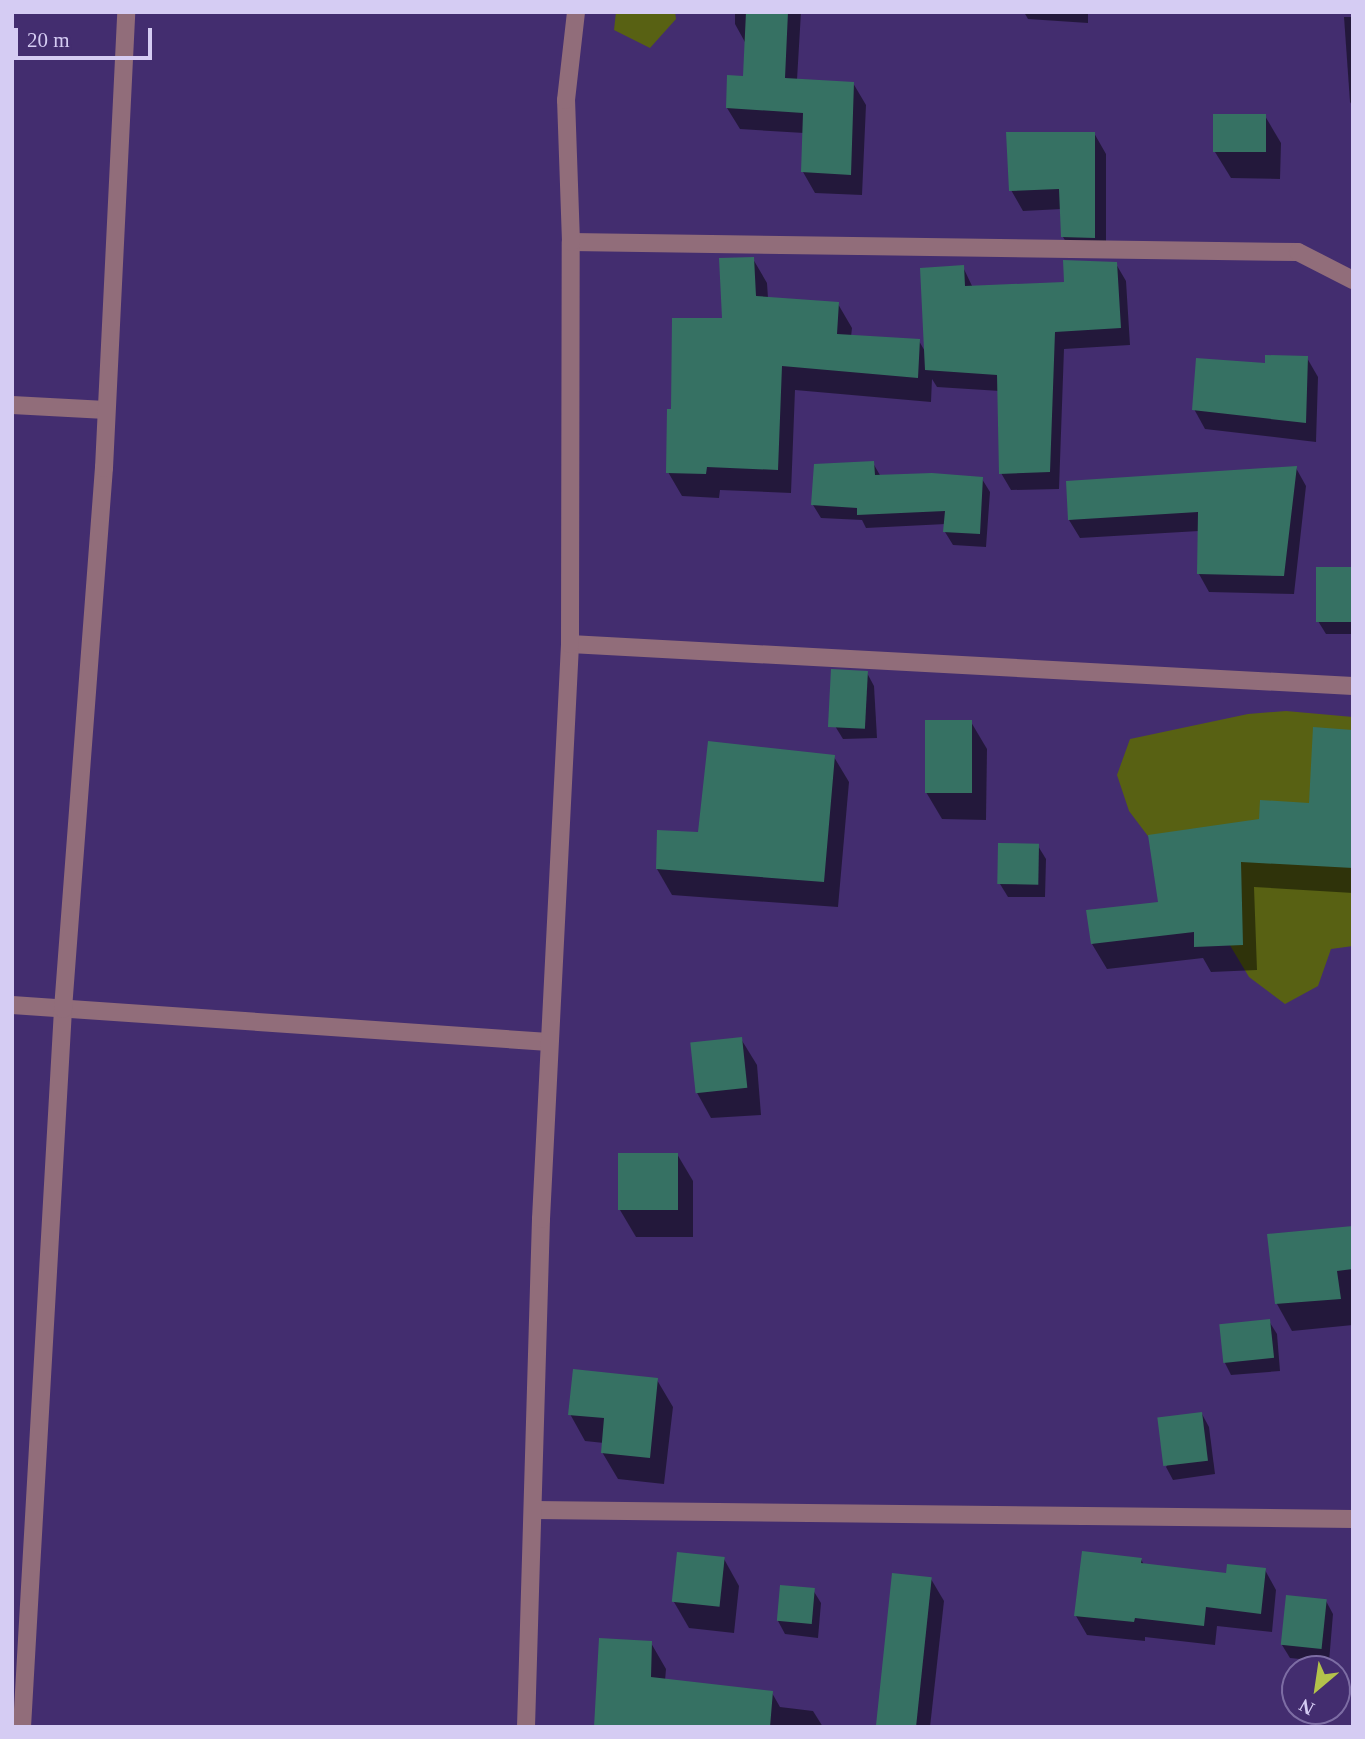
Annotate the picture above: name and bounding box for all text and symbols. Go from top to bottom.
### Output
scale bar [18,14,156,58]
text: 20 m [27,28,70,52]
north arrow [1281,1655,1351,1725]
text: N [1295,1695,1318,1720]

